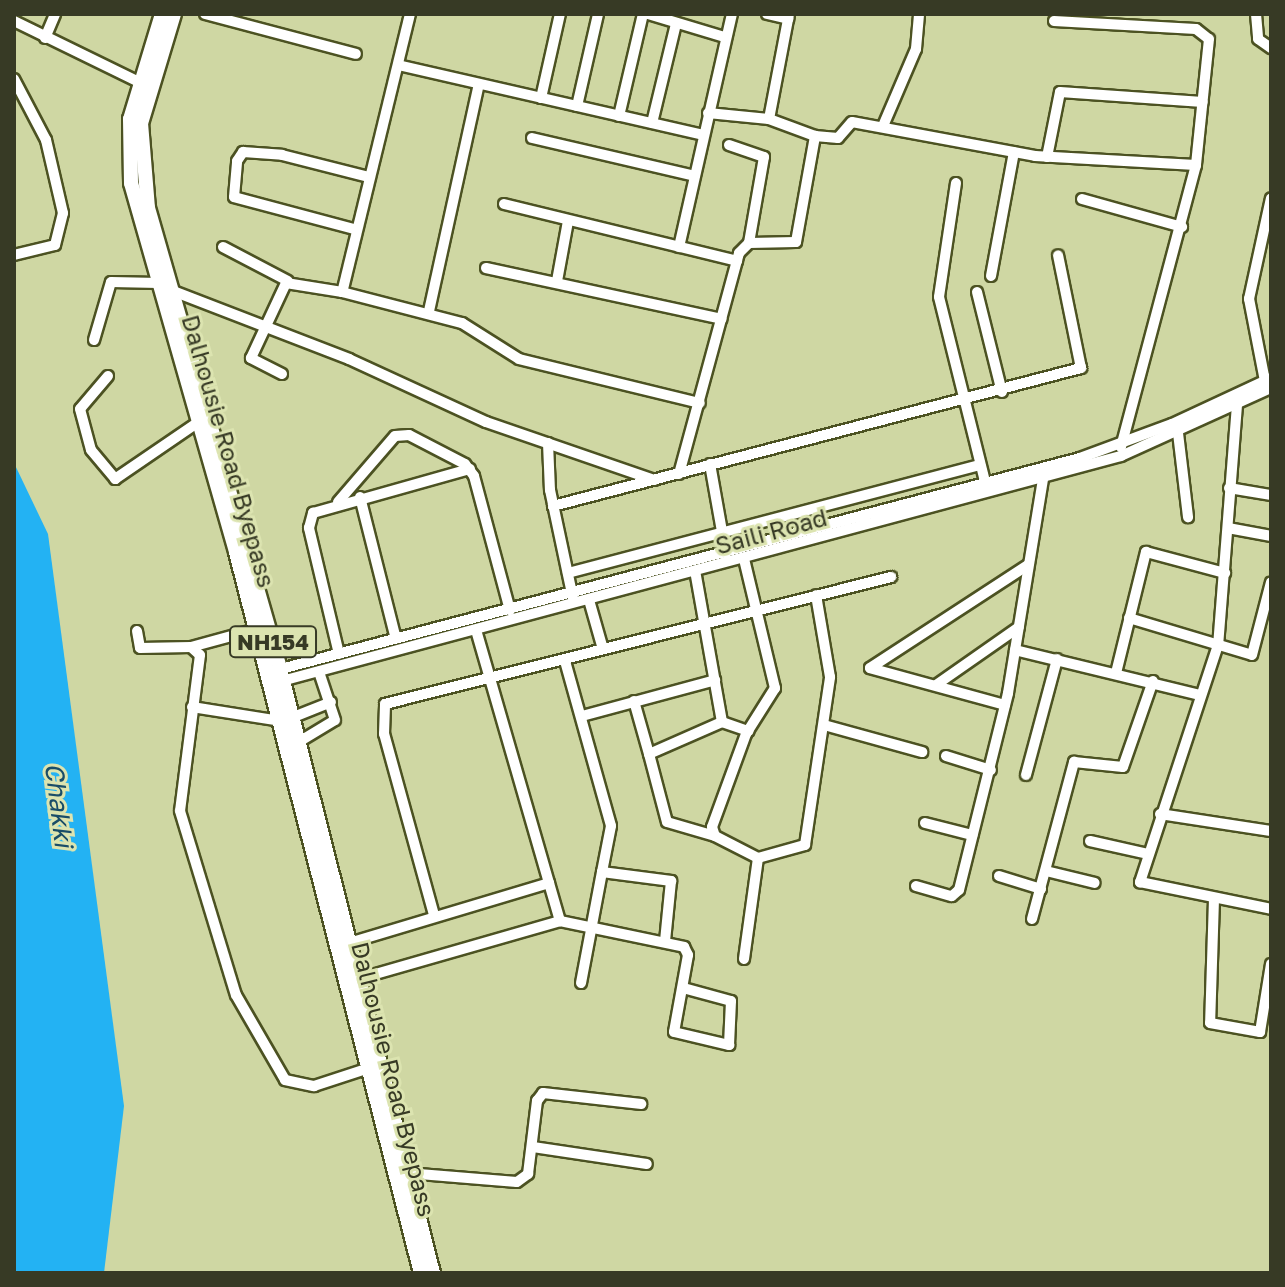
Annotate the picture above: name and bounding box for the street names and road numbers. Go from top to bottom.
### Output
street label: Dalhousie Road Byepass [176,311,282,591]
street label: Saili Road [712,502,830,560]
road number: NH154 [229,624,317,660]
street label: Dalhousie Road Byepass [346,939,442,1219]

